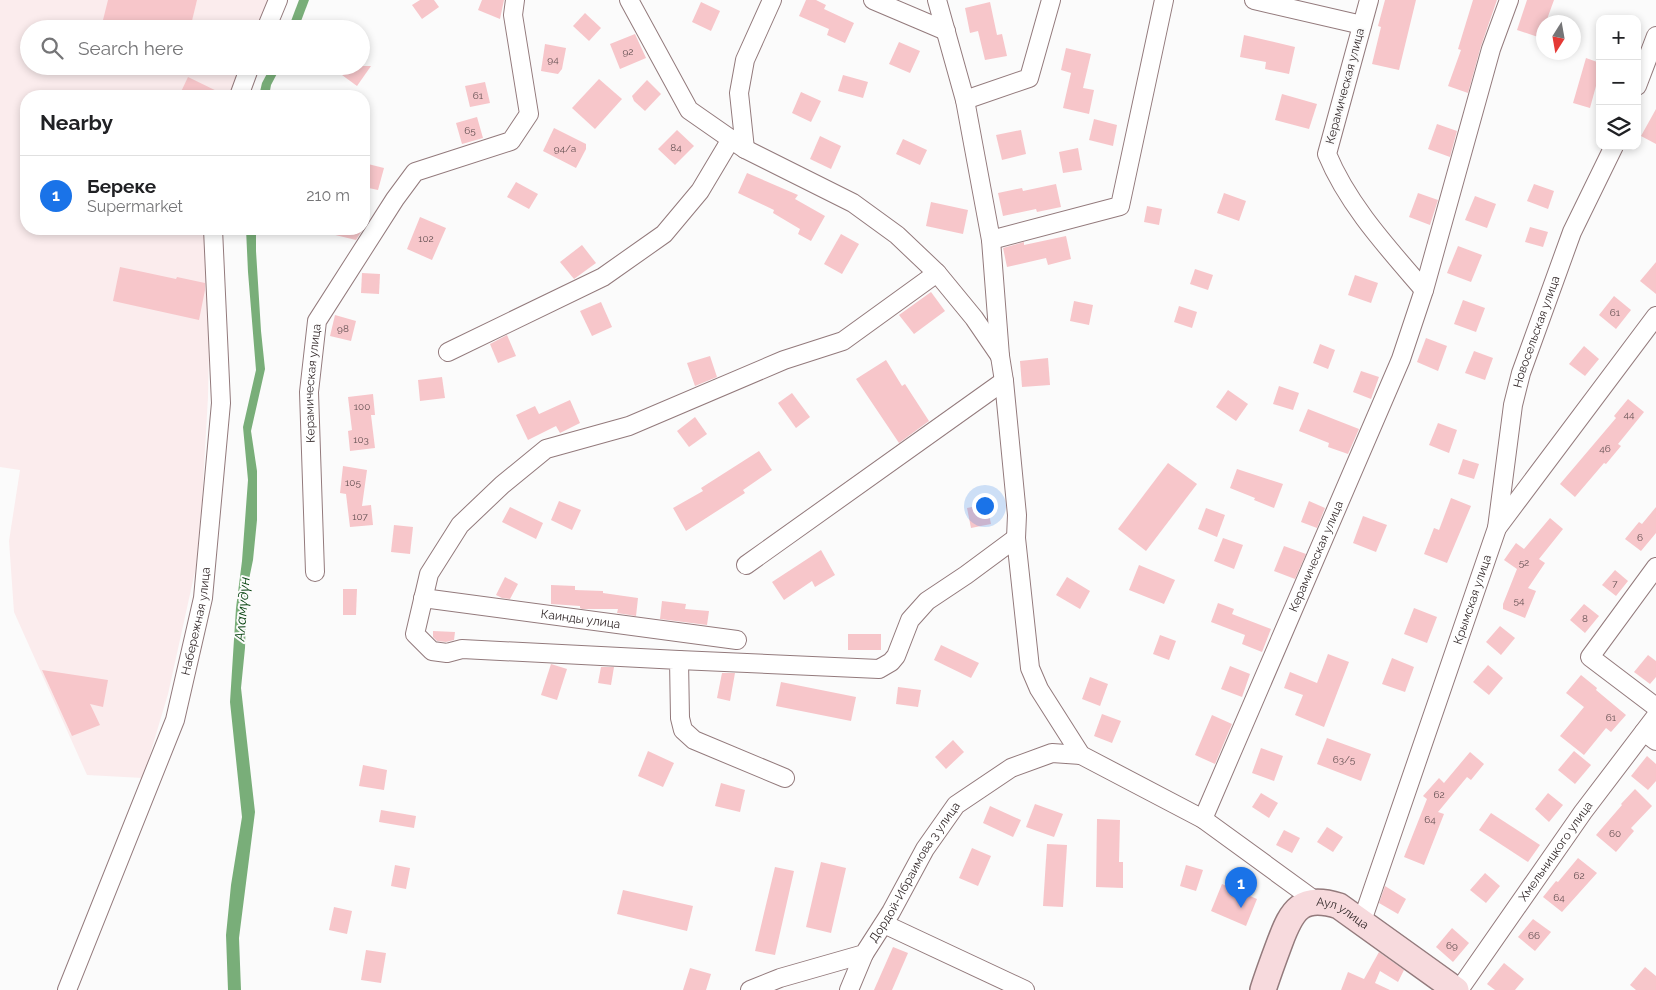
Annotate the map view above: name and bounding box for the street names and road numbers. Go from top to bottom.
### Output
street label: Керамическая улица [1323,27,1367,145]
street label: Новосельская улица [1511,274,1563,389]
street label: Керамическая улица [302,323,324,443]
street label: Керамическая улица [1286,499,1346,614]
street label: Крымская улица [1451,553,1494,646]
street label: Набережная улица [179,566,213,677]
street label: Каинды улица [540,607,621,631]
street label: Дордой-Ибраимова 3 улица [866,799,963,945]
street label: Хмельницкого улица [1516,799,1595,904]
street label: Аул улица [1316,895,1371,932]

